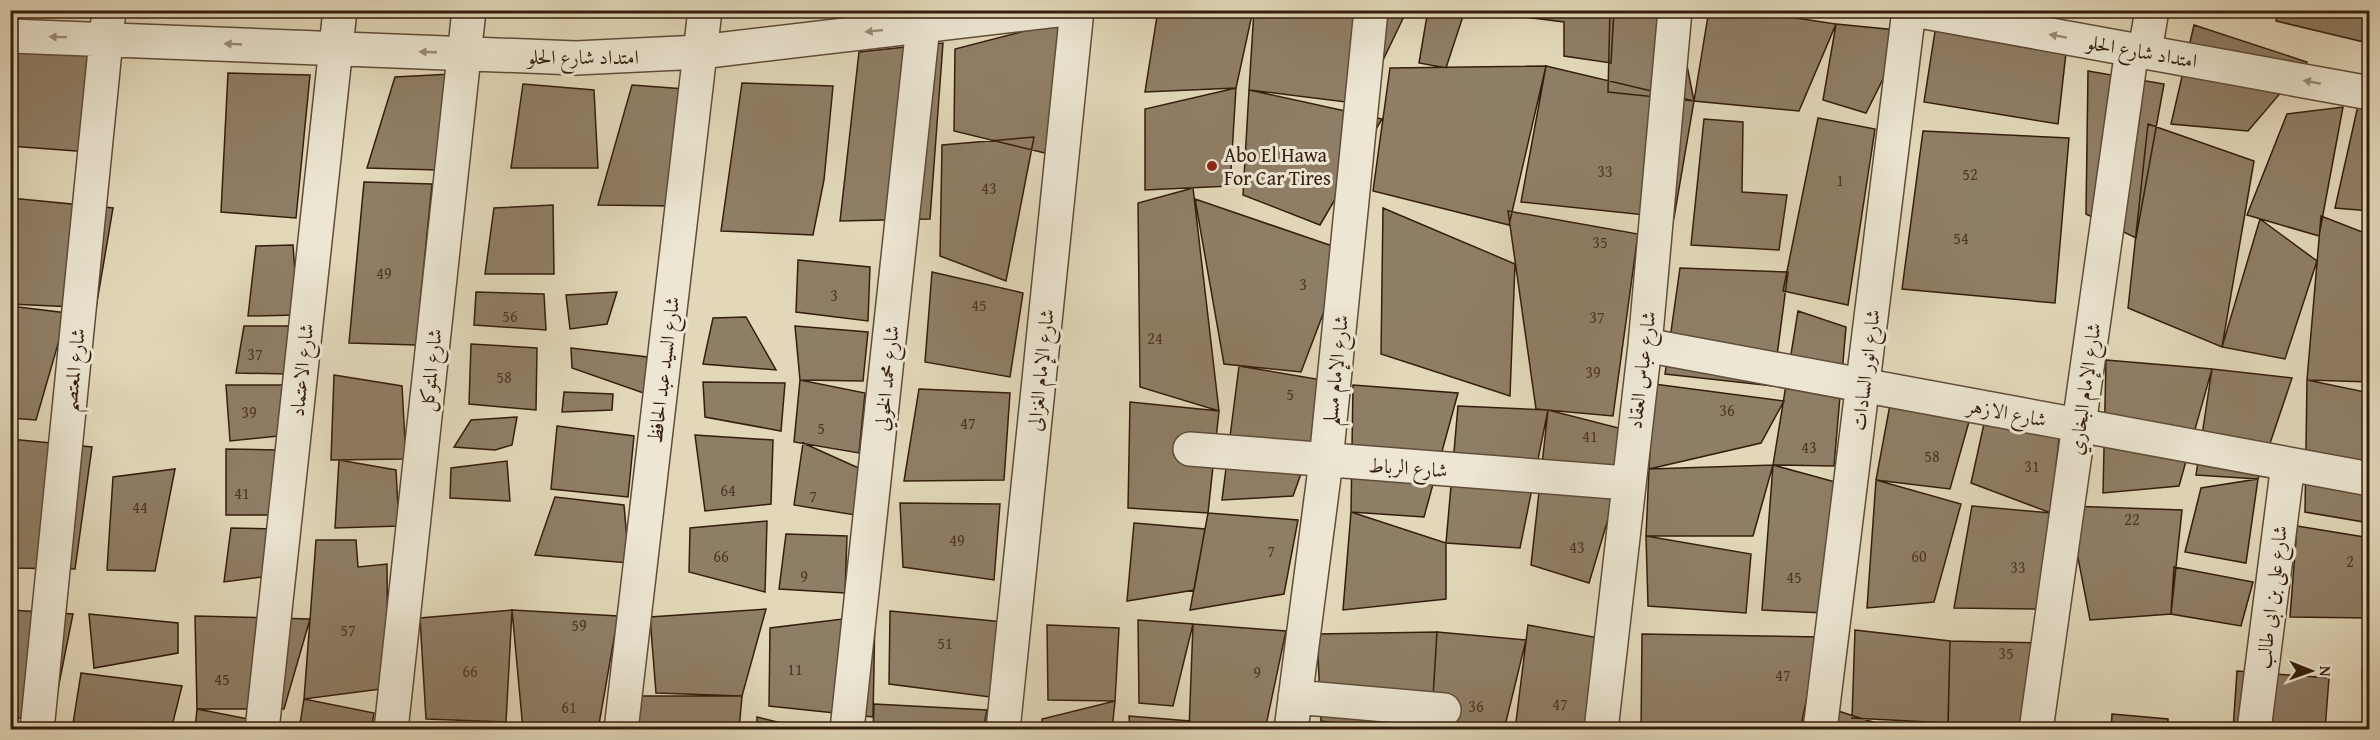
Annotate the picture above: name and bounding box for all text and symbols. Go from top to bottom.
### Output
one-way arrow [864,26,883,36]
street label: امتداد شارع الحلو [2082,27,2200,79]
one-way arrow [2049,31,2068,40]
one-way arrow [49,32,68,42]
one-way arrow [224,39,243,48]
street label: امتداد شارع الحلو [525,42,639,75]
one-way arrow [419,48,438,57]
one-way arrow [2302,77,2321,86]
place label: Abo El Hawa For Car Tires [1224,140,1331,192]
marker: Abo El Hawa For Car Tires [1205,159,1219,173]
house number: 33 [1597,159,1613,183]
house number: 52 [1962,162,1978,186]
house number: 1 [1836,168,1844,192]
house number: 43 [981,176,997,200]
house number: 54 [1953,226,1969,250]
house number: 35 [1592,230,1608,254]
house number: 49 [376,261,392,285]
house number: 3 [1299,272,1307,296]
house number: 3 [830,283,838,307]
house number: 45 [971,293,987,317]
street label: شارع السيد عبد الحافظ [640,295,690,446]
house number: 56 [502,304,518,328]
house number: 37 [1589,305,1605,329]
street label: شارع الإمام الغزالى [1019,307,1065,433]
street label: شارع انور السادات [1843,308,1891,433]
street label: شارع عباس العقاد [1619,309,1667,431]
street label: شارع الإمام مسلم [1315,313,1362,427]
street label: شارع الإمام البخاري [2060,321,2112,458]
street label: شارع الاعتماد [282,322,324,418]
street label: شارع محمد الخولي [866,324,910,433]
house number: 24 [1147,326,1163,350]
street label: شارع المعتصم [54,327,98,414]
street label: شارع المتوكل [411,327,453,413]
house number: 37 [247,342,263,366]
house number: 39 [1585,360,1601,384]
house number: 58 [496,365,512,389]
house number: 5 [1286,382,1294,406]
street label: شارع الازهر [1962,390,2049,438]
house number: 36 [1719,398,1735,422]
house number: 39 [241,400,257,424]
house number: 47 [960,411,976,435]
house number: 5 [817,416,825,440]
house number: 41 [1582,424,1598,448]
house number: 43 [1801,435,1817,459]
house number: 58 [1924,444,1940,468]
street label: شارع الرباط [1367,450,1449,488]
house number: 31 [2024,454,2040,478]
house number: 64 [720,478,736,502]
house number: 41 [234,481,250,505]
house number: 7 [809,484,817,508]
house number: 44 [132,495,148,519]
house number: 22 [2124,507,2140,531]
street label: شارع على بن ابى طالب [2248,524,2298,671]
house number: 49 [949,528,965,552]
house number: 43 [1569,535,1585,559]
house number: 7 [1267,539,1275,563]
house number: 66 [713,544,729,568]
house number: 60 [1911,544,1927,568]
house number: 2 [2346,549,2354,573]
house number: 33 [2010,555,2026,579]
house number: 9 [800,564,808,588]
house number: 45 [1786,565,1802,589]
house number: 59 [571,613,587,637]
house number: 57 [340,618,356,642]
house number: 51 [937,631,953,655]
house number: 35 [1998,641,2014,665]
north arrow [2281,641,2341,701]
house number: 11 [787,657,803,681]
house number: 66 [462,659,478,683]
house number: 9 [1253,660,1261,684]
house number: 47 [1775,663,1791,687]
text: N [2314,666,2338,677]
house number: 45 [214,667,230,691]
house number: 47 [1552,692,1568,716]
house number: 36 [1468,694,1484,718]
house number: 61 [561,695,577,719]

